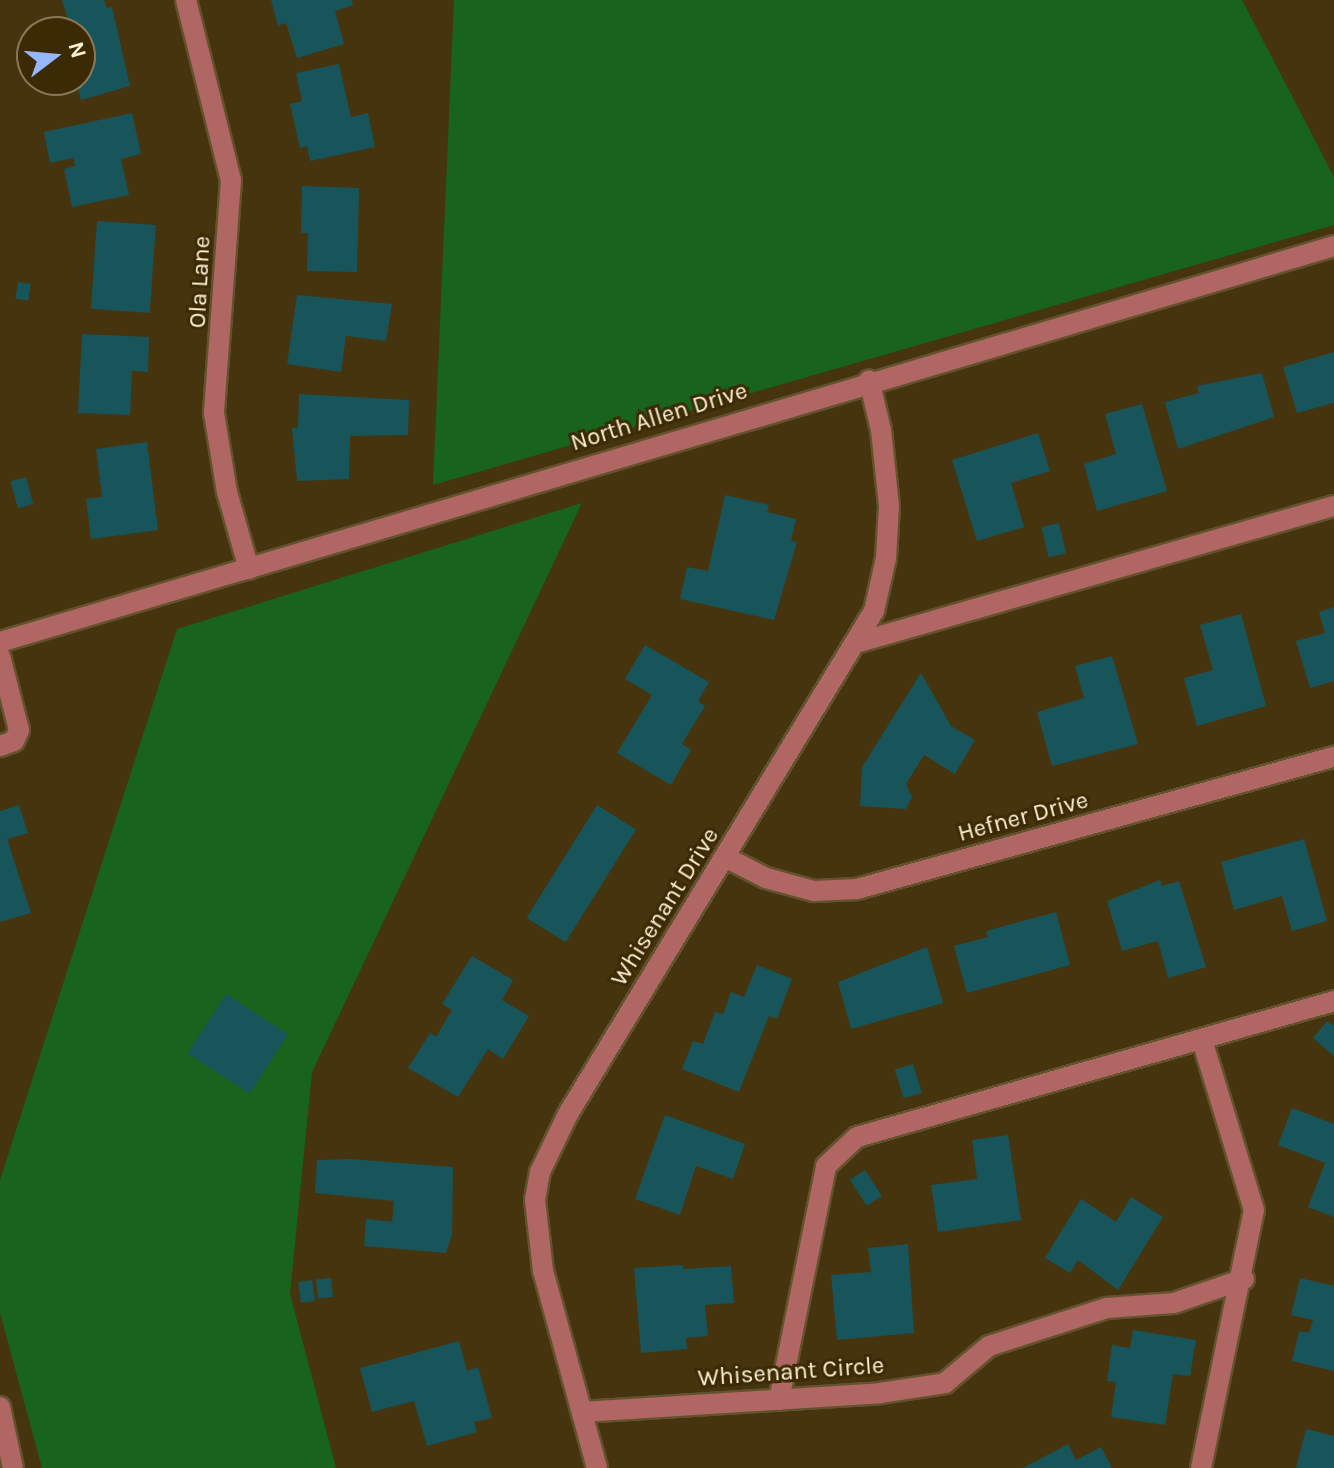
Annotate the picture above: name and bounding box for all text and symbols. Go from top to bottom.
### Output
north arrow [16,16,96,96]
text: N [62,39,92,61]
street label: Ola Lane [183,235,217,329]
street label: North Allen Drive [567,376,751,458]
street label: Hefner Drive [955,786,1091,848]
street label: Whisenant Drive [605,823,725,991]
street label: Whisenant Circle [697,1351,885,1393]

